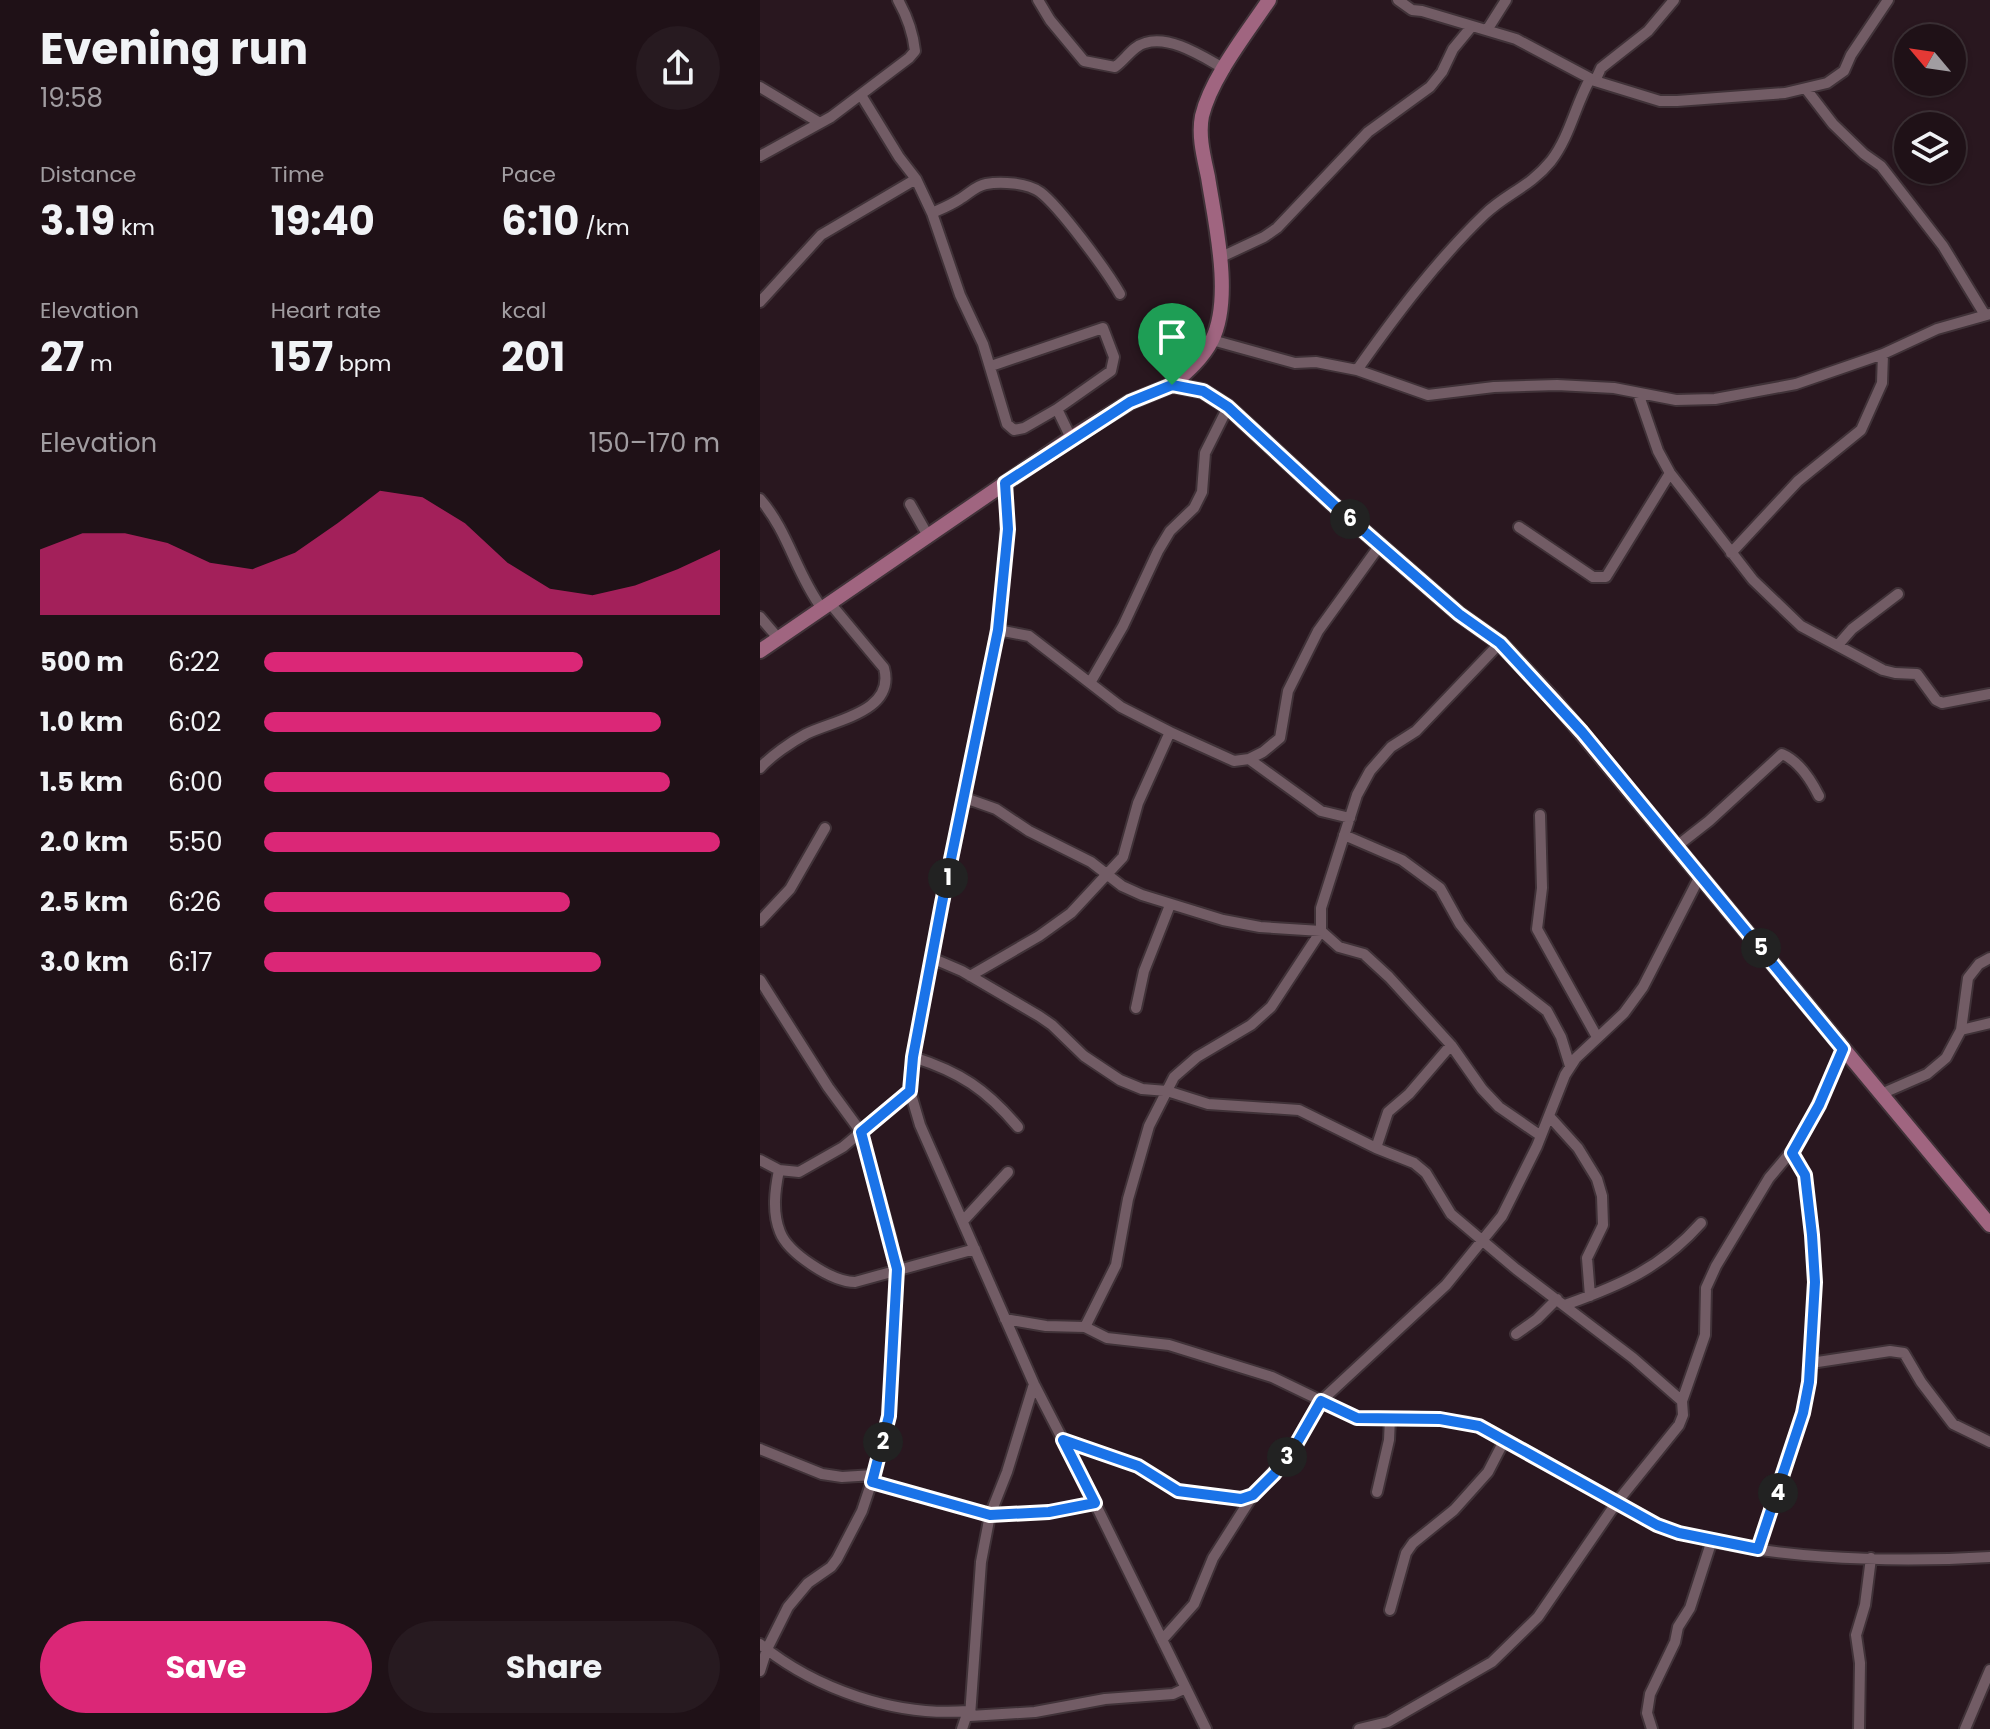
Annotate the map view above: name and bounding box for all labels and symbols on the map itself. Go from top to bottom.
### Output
north arrow [1894,24,1966,96]
pin [1138,303,1206,385]
pin: 6 [1330,499,1370,539]
pin: 1 [928,858,968,898]
pin: 5 [1741,928,1781,968]
pin: 2 [863,1422,903,1462]
pin: 3 [1267,1437,1307,1477]
pin: 4 [1758,1473,1798,1513]

